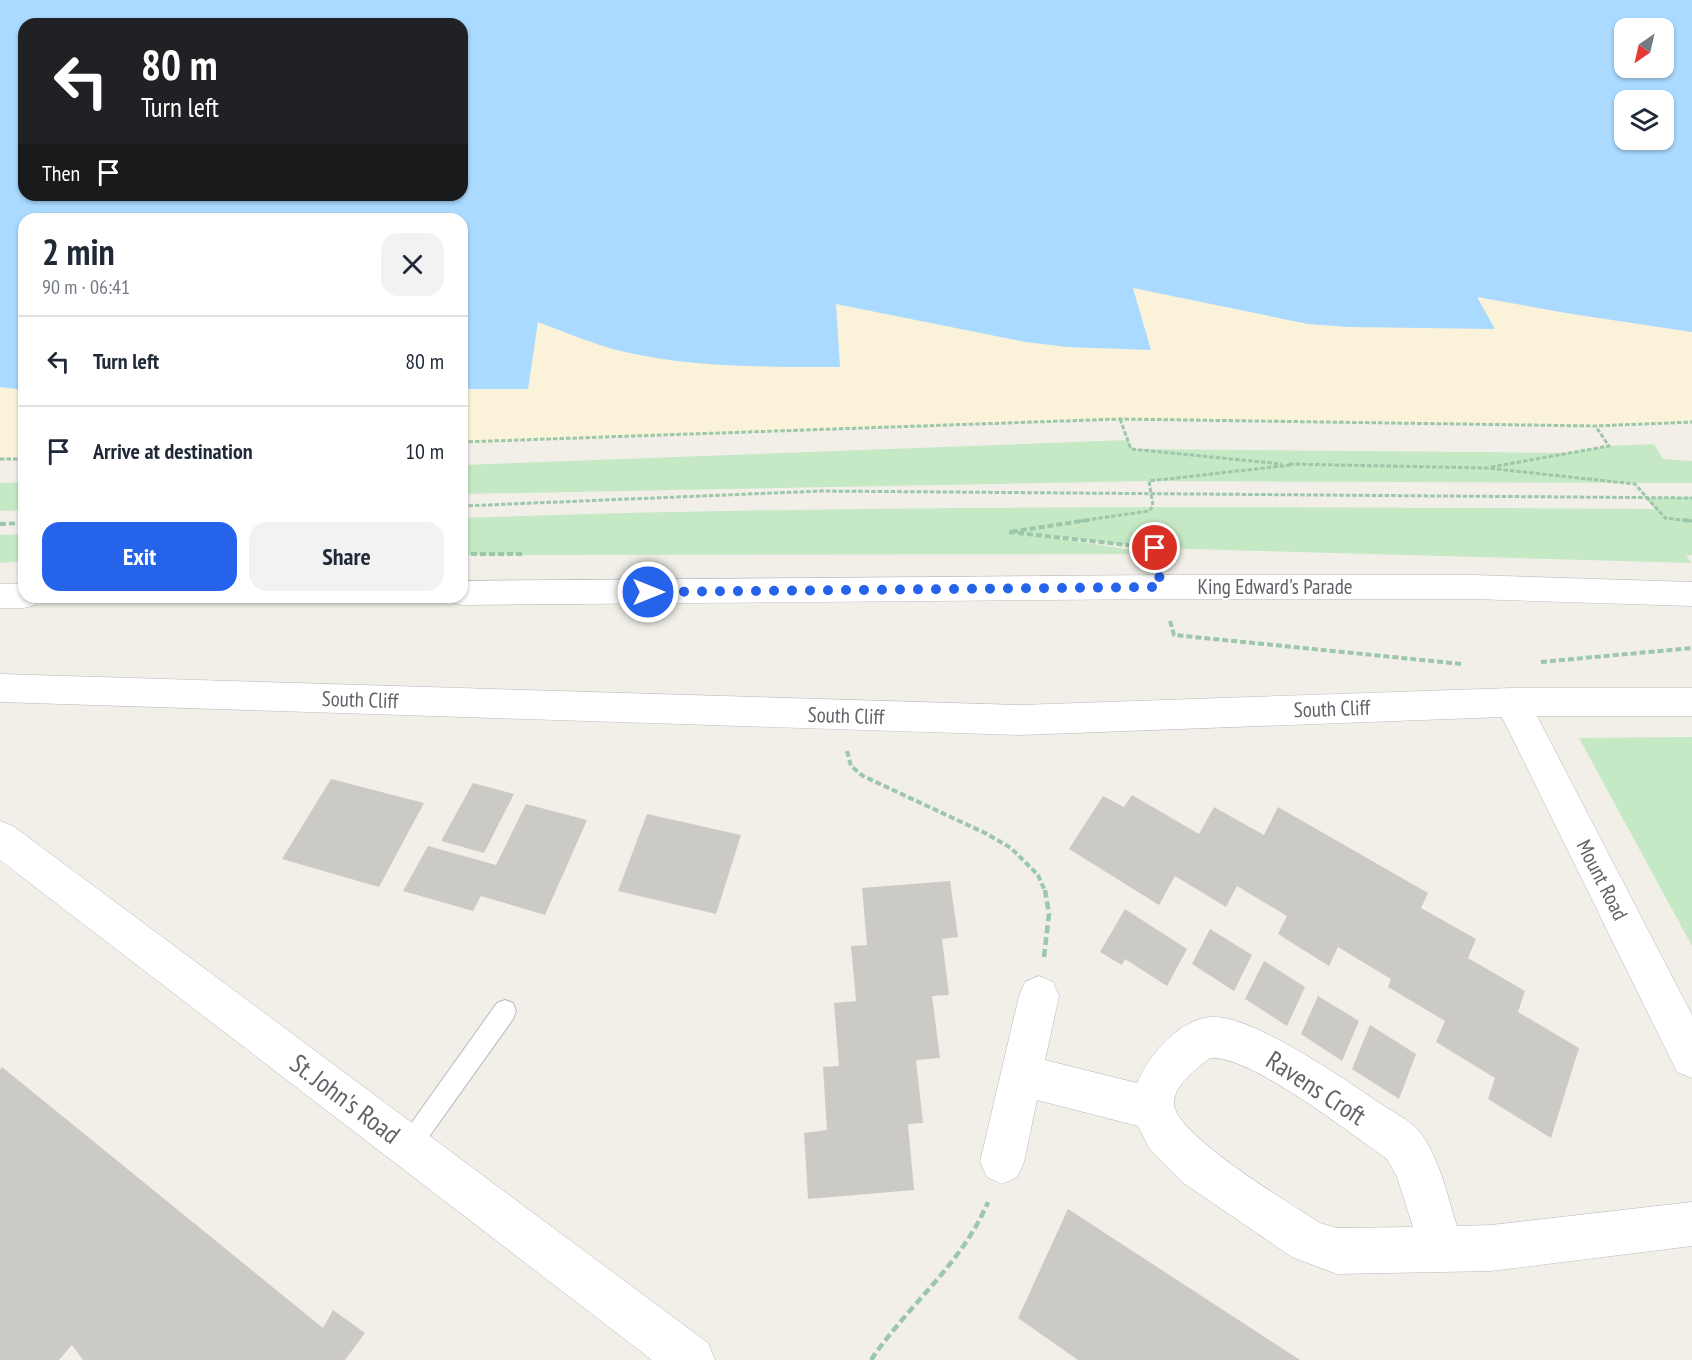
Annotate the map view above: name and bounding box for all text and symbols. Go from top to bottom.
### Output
north arrow [1614,18,1674,78]
map controls [1614,18,1674,150]
text: 80 m [141,37,218,92]
icon: left [42,42,120,120]
text: Turn left [141,90,219,124]
button: layers [1614,90,1674,150]
icon: arrive [92,156,125,189]
text: Then [42,159,80,187]
text: 2 min [42,228,115,275]
button: close [381,233,444,296]
text: 90 m · 06:41 [42,274,130,300]
icon: left [42,345,75,378]
text: Turn left [93,347,159,375]
text: 80 m [405,347,444,375]
icon: arrive [42,435,75,468]
text: Arrive at destination [93,437,253,465]
text: 10 m [405,437,444,465]
button: Exit [42,522,237,591]
button: Share [249,522,444,591]
pin [1129,522,1180,573]
icon: arrive [1138,531,1171,564]
position arrow [616,560,680,624]
street label: King Edward's Parade [1198,573,1352,600]
street label: South Cliff [321,685,399,714]
street label: South Cliff [1293,694,1371,723]
street label: South Cliff [807,701,885,730]
street label: Mount Road [1571,835,1634,925]
street label: Ravens Croft [1260,1043,1372,1132]
street label: St. John's Road [284,1047,407,1151]

